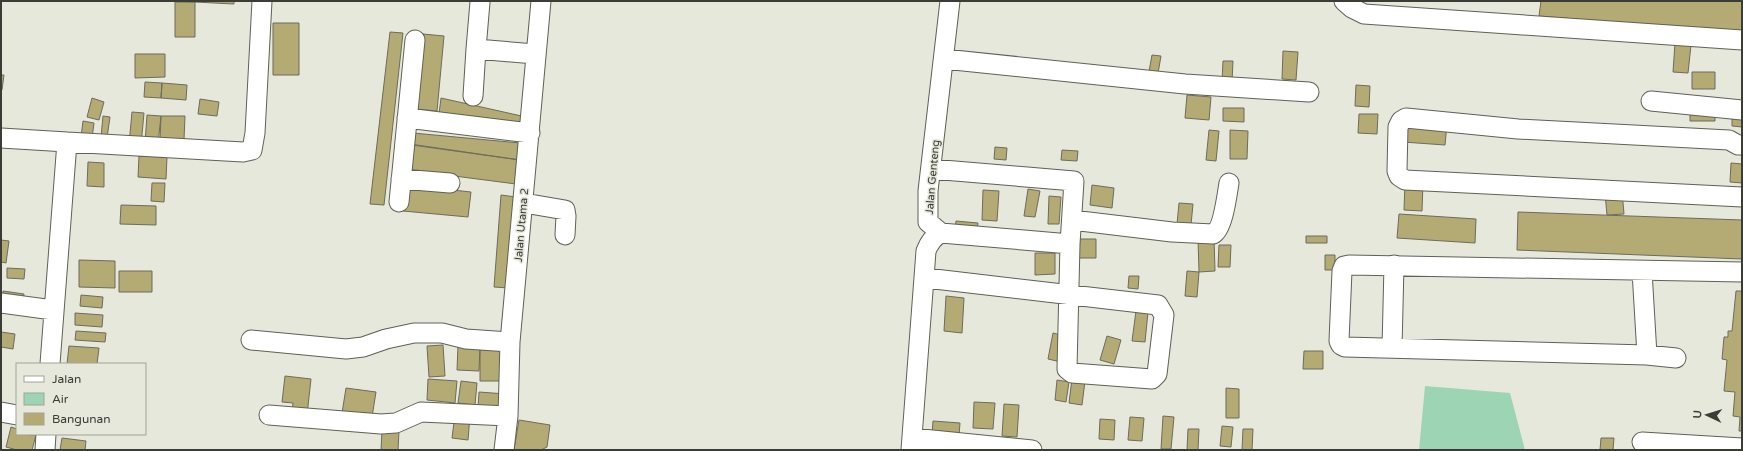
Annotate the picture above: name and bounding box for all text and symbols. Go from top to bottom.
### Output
street label: Jalan Genteng [923,139,942,215]
street label: Jalan Utama 2 [512,187,531,263]
legend [16,363,146,435]
text: Jalan [52,372,81,386]
text: Air [52,392,69,406]
north arrow [1687,395,1727,435]
text: U [1691,410,1704,419]
text: Bangunan [52,412,111,426]

